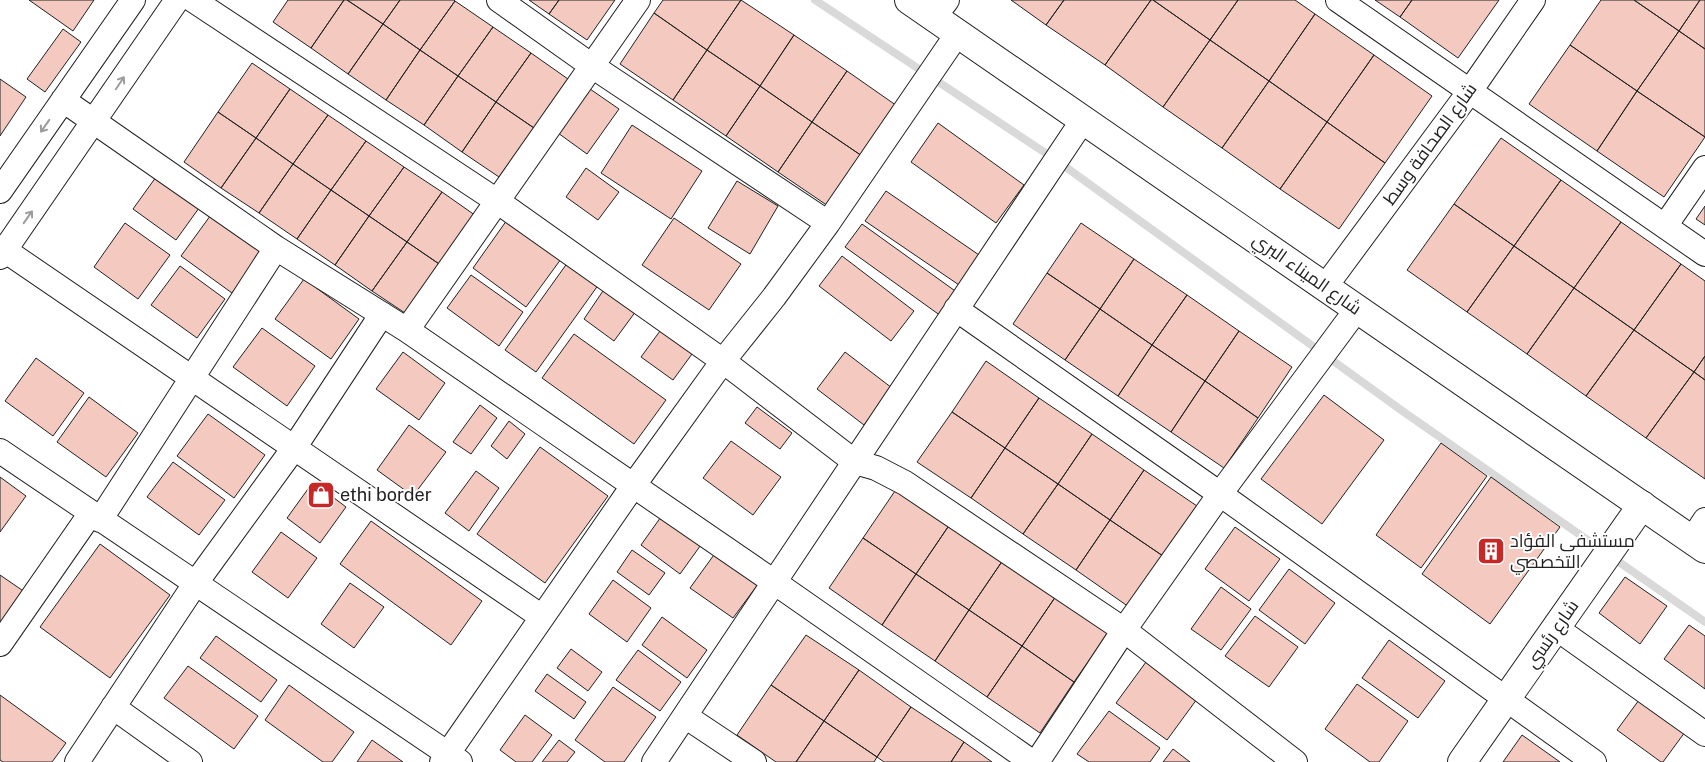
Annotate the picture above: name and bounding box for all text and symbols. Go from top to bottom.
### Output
one-way arrow [115,77,125,91]
street label: شارع الصحافة وسط [1378,79,1482,210]
one-way arrow [40,119,50,133]
one-way arrow [23,210,33,224]
street label: شارع الميناء البري [1247,228,1366,322]
shop icon: ethi border [306,480,336,510]
place label: ethi border [340,484,432,505]
place label: مستشفى الفؤاد التخصصي [1510,530,1635,575]
building icon: مستشفى الفؤاد التخصصي [1476,536,1506,566]
street label: شارع رئسي [1520,596,1585,674]

